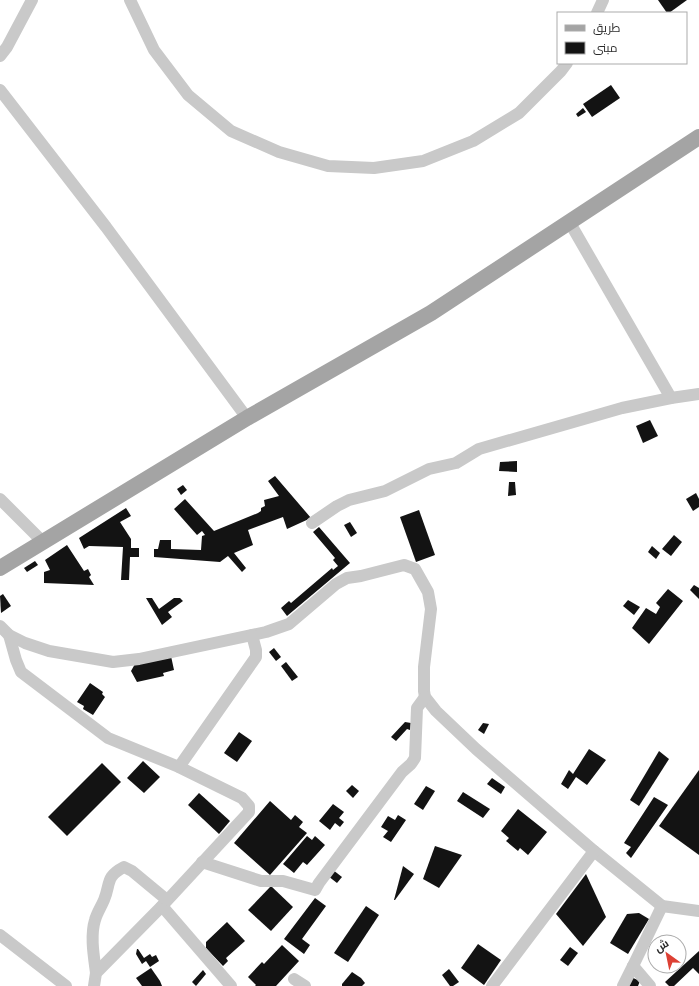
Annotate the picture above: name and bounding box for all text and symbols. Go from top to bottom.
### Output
legend [557,12,687,64]
text: طريق [593,19,621,36]
text: مبنى [593,39,618,56]
north arrow [647,934,687,974]
text: ش [651,935,672,956]

